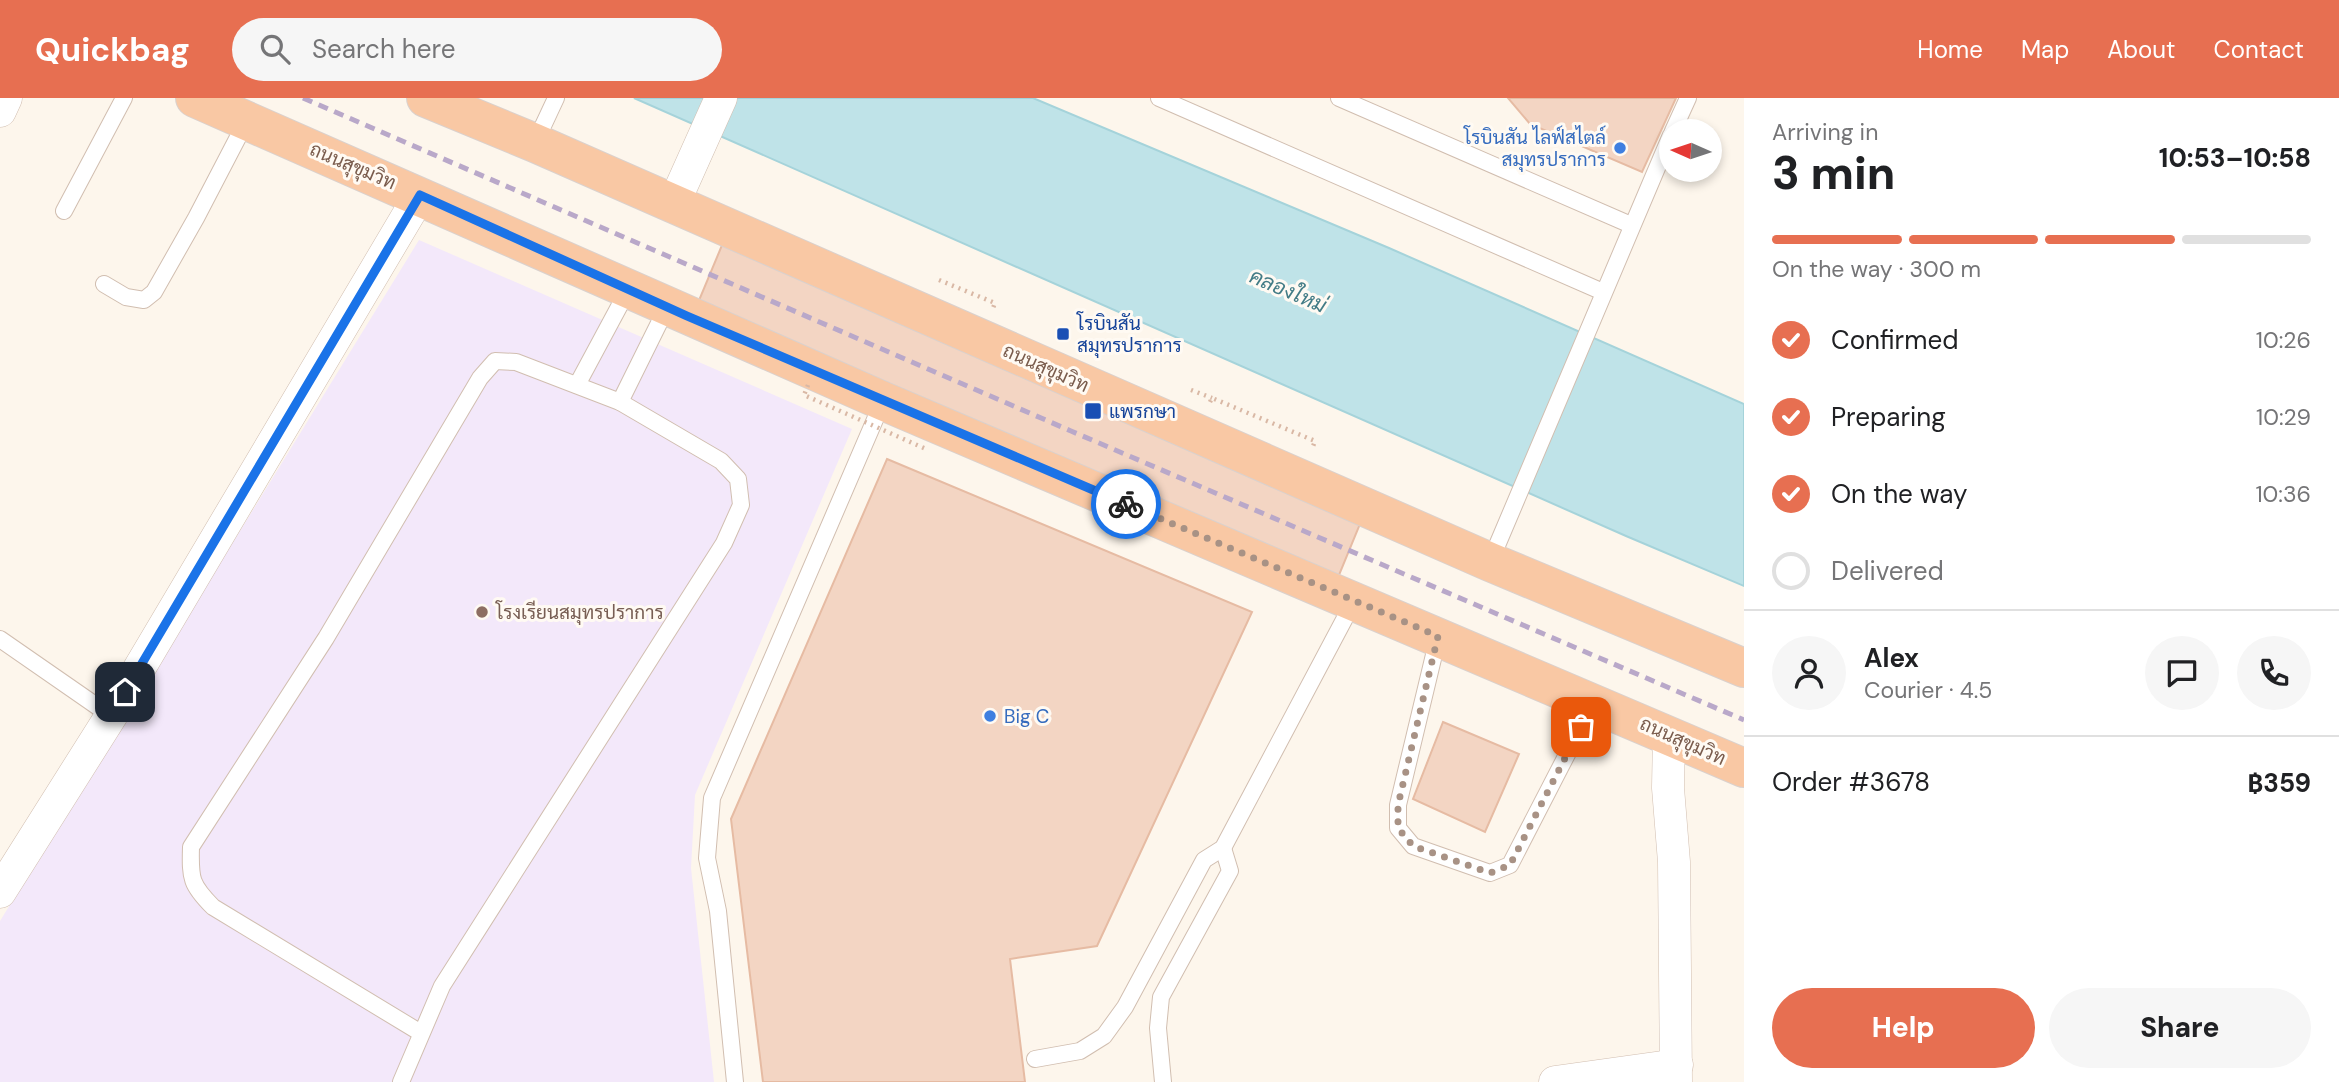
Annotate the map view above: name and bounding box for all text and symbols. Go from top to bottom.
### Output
search box [232,18,722,81]
text: Quickbag [35,28,190,71]
icon: search [256,30,294,68]
text: Search here [312,32,455,66]
text: Home [1917,34,1983,65]
text: Map [2021,34,2069,65]
text: About [2107,34,2176,65]
text: Contact [2214,34,2304,65]
text: Arriving in [1772,117,1878,147]
north arrow [1659,119,1722,182]
map controls [1659,119,1722,182]
place label: โรบินสัน ไลฟ์สไตล์ สมุทรปราการ [1463,125,1606,172]
street label: ถนนสุขุมวิท [306,137,400,195]
marker: โรบินสัน ไลฟ์สไตล์ สมุทรปราการ [1612,140,1628,156]
text: 10:53–10:58 [2159,141,2311,175]
text: 3 min [1772,143,1895,203]
text: On the way · 300 m [1772,254,1981,284]
water label: คลองใหม่ [1245,262,1332,320]
place label: โรบินสัน สมุทรปราการ [1076,311,1182,358]
icon: check [1772,321,1810,359]
text: Confirmed [1831,323,1958,357]
text: 10:26 [2256,325,2311,355]
marker: โรบินสัน สมุทรปราการ [1055,326,1071,342]
street label: ถนนสุขุมวิท [999,338,1093,398]
icon: check [1772,398,1810,436]
place label: แพรกษา [1109,399,1176,424]
text: Preparing [1831,400,1946,434]
marker: แพรกษา [1083,401,1103,421]
text: 10:29 [2256,402,2311,432]
courier [1091,469,1161,539]
icon: check [1772,475,1810,513]
text: On the way [1831,477,1967,511]
text: 10:36 [2255,479,2311,509]
icon: bike [1107,485,1145,523]
text: Delivered [1831,554,1944,588]
place label: โรงเรียนสมุทรปราการ [495,600,664,625]
marker: โรงเรียนสมุทรปราการ [474,604,490,620]
button: person [1772,636,1846,710]
button: chat [2145,636,2219,710]
button: phone [2237,636,2311,710]
text: Alex [1864,641,1919,675]
pin [95,662,155,722]
icon: home [106,673,144,711]
text: Courier · 4.5 [1864,675,1992,705]
pin [1551,697,1611,757]
place label: Big C [1004,704,1049,729]
marker: Big C [982,708,998,724]
icon: bag [1562,708,1600,746]
street label: ถนนสุขุมวิท [1636,711,1730,771]
text: Order #3678 [1772,765,1930,799]
text: ฿359 [2248,766,2311,800]
button: Help [1772,988,2035,1068]
button: Share [2049,988,2311,1068]

